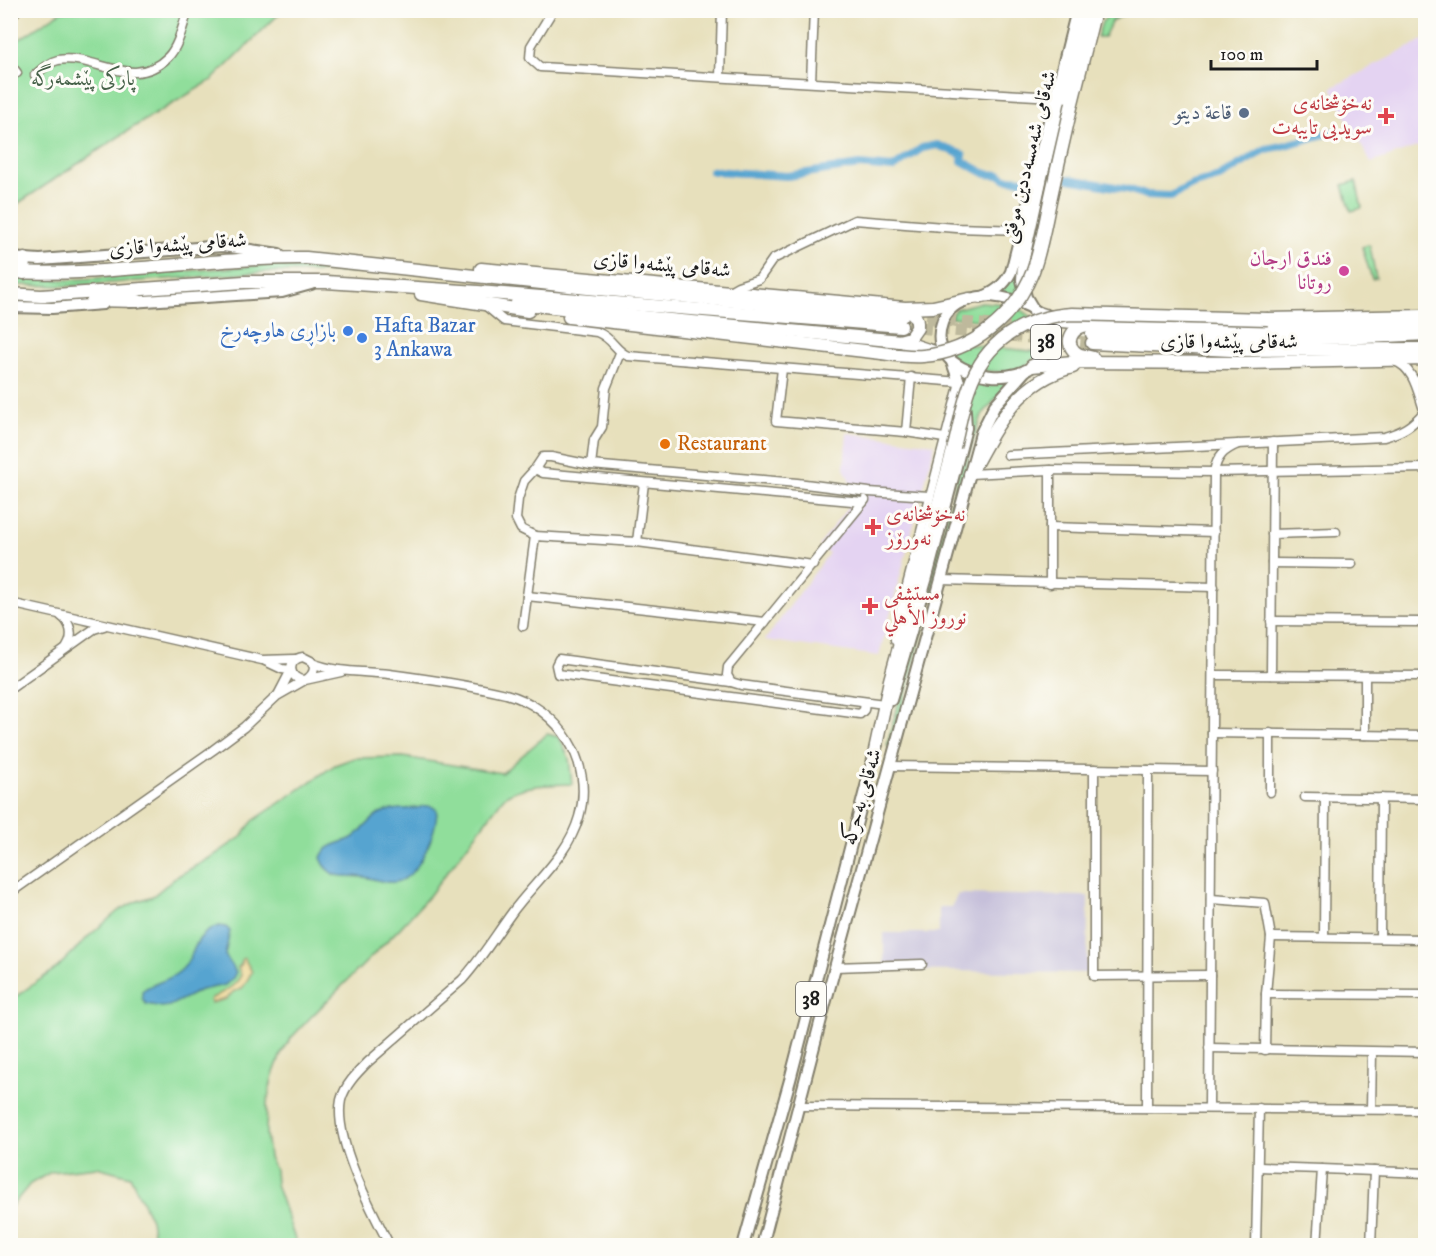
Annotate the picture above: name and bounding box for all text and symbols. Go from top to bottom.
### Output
scale bar [1211,33,1318,71]
text: 100 m [1220,44,1263,66]
park label: پارکی پێشمەرگە [31,63,136,93]
street label: شەقامی شەمسەددین موفتی [995,68,1064,246]
place label: نەخۆشخانەی سویدیی تایبەت [1272,91,1372,141]
place label: قاعة ديتو [1172,100,1232,126]
marker: قاعة ديتو [1237,106,1251,120]
marker: نەخۆشخانەی سویدیی تایبەت [1377,107,1395,125]
street label: شەقامی پێشەوا قازی [108,227,248,263]
street label: شەقامی پێشەوا قازی [592,246,732,284]
place label: فندق ارجان روتانا [1249,246,1332,296]
marker: فندق ارجان روتانا [1337,264,1351,278]
place label: Hafta Bazar 3 Ankawa [374,313,476,363]
place label: بازاڕی هاوچەرخ [220,318,336,349]
marker: بازاڕی هاوچەرخ [341,324,355,338]
road number: 38 [1031,325,1061,359]
street label: شەقامی پێشەوا قازی [1160,329,1298,355]
marker: Hafta Bazar 3 Ankawa [355,331,369,345]
place label: Restaurant [677,431,767,457]
marker: Restaurant [658,437,672,451]
place label: نەخۆشخانەی نەورۆز [884,502,965,552]
marker: نەخۆشخانەی نەورۆز [864,518,882,536]
place label: مستشفى نوروز الأهلي [884,581,966,637]
marker: مستشفى نوروز الأهلي [861,597,879,615]
street label: شەقامی بەحرکە [835,746,888,848]
road number: 38 [796,982,826,1016]

